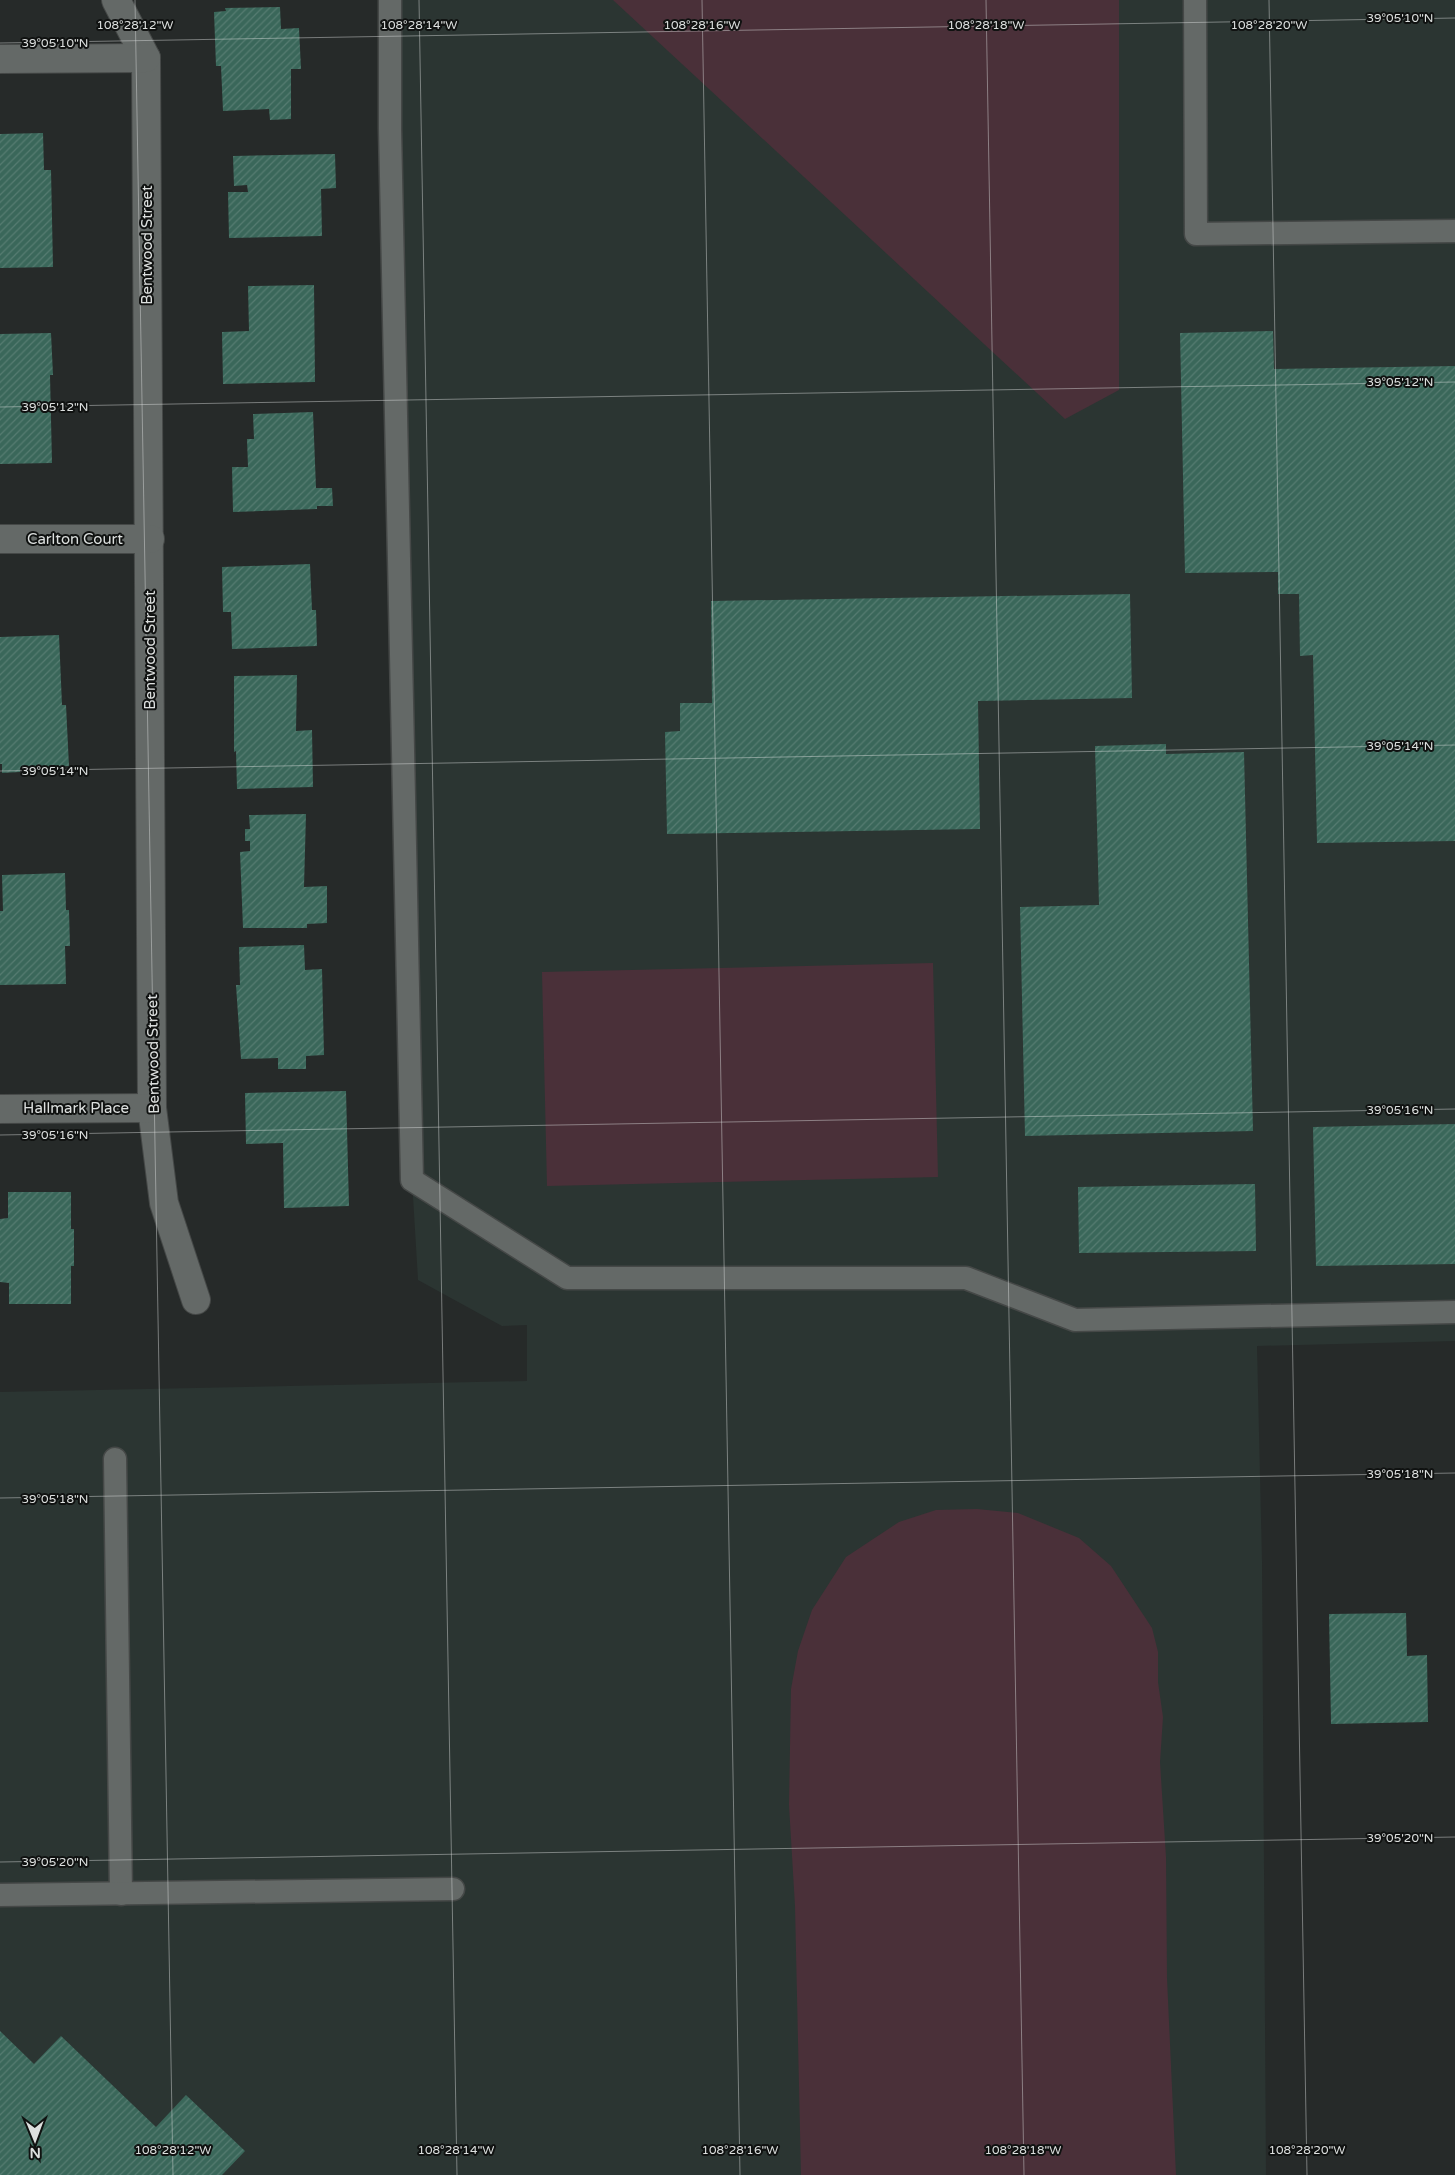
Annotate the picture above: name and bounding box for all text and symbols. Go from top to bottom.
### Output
text: 39°05'10"N [1367,11,1434,25]
text: 108°28'12"W [96,18,174,32]
text: 108°28'14"W [380,18,458,32]
text: 108°28'16"W [663,18,741,32]
text: 108°28'18"W [947,18,1025,32]
text: 108°28'20"W [1230,18,1308,32]
text: 39°05'10"N [22,36,89,50]
street label: Bentwood Street [138,185,156,305]
text: 39°05'12"N [1367,375,1434,389]
text: 39°05'12"N [22,400,89,414]
street label: Carlton Court [27,530,123,548]
street label: Bentwood Street [141,590,159,710]
text: 39°05'14"N [1367,739,1434,753]
text: 39°05'14"N [22,764,89,778]
street label: Bentwood Street [143,994,163,1114]
street label: Hallmark Place [23,1099,129,1117]
text: 39°05'16"N [1367,1103,1434,1117]
text: 39°05'16"N [22,1128,89,1142]
text: 39°05'18"N [1367,1467,1434,1481]
text: 39°05'18"N [22,1492,89,1506]
text: 39°05'20"N [1367,1831,1434,1845]
text: 39°05'20"N [22,1855,89,1869]
north arrow [10,2115,60,2165]
text: 108°28'12"W [134,2143,212,2157]
text: 108°28'14"W [417,2143,495,2157]
text: 108°28'16"W [701,2143,779,2157]
text: 108°28'18"W [984,2143,1062,2157]
text: 108°28'20"W [1268,2143,1346,2157]
text: N [29,2144,41,2161]

